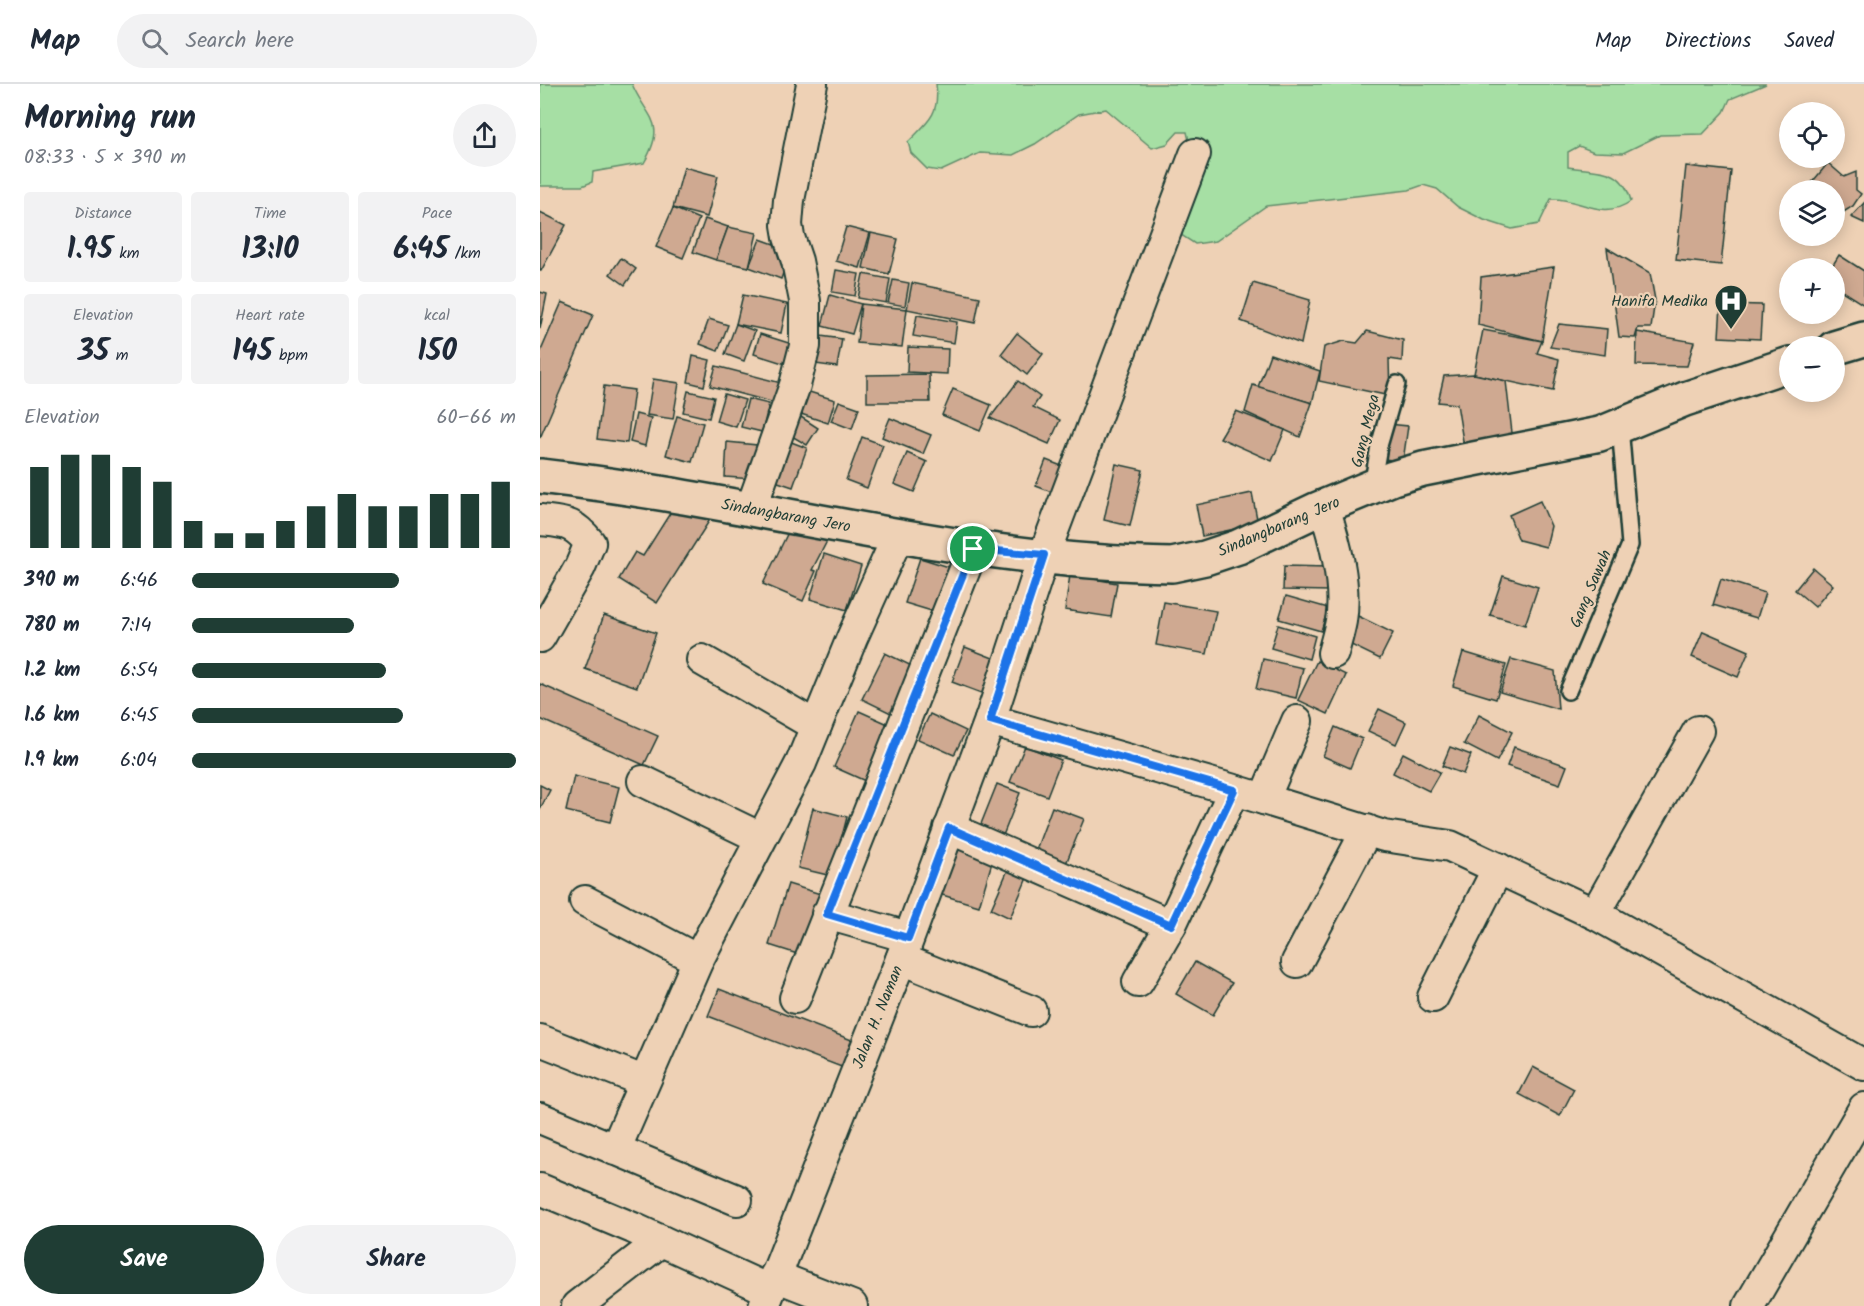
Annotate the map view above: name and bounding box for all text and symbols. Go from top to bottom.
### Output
search box [117,14,537,68]
text: Map [30,19,81,64]
text: Search here [186,24,294,59]
icon: search [138,25,171,58]
text: Map [1595,25,1631,58]
text: Directions [1664,25,1751,58]
text: Saved [1784,25,1834,58]
text: Morning run [24,93,196,146]
map controls [1779,102,1845,402]
button: locate [1779,102,1845,168]
button: share [453,104,516,167]
text: 08:33 · 5 × 390 m [24,142,186,174]
button: layers [1779,180,1845,246]
text: Distance [74,201,132,226]
text: Time [254,201,286,226]
text: Pace [422,201,452,226]
text: 1.95 [66,226,113,274]
text: 13:10 [241,226,299,274]
text: 6:45 [393,226,448,274]
text: km [113,241,140,266]
text: /km [448,241,481,266]
button: + [1779,258,1845,324]
hospital icon: Hanifa Medika [1713,283,1749,330]
place label: Hanifa Medika [1611,289,1708,314]
text: Elevation [73,303,133,328]
text: Heart rate [235,303,305,328]
text: kcal [424,303,450,328]
text: 35 [78,328,109,376]
text: 145 [232,328,273,376]
text: 150 [417,328,457,376]
button: − [1779,336,1845,402]
text: m [109,343,128,368]
text: bpm [273,343,308,368]
street label: Gang Mega [1345,392,1387,470]
text: Elevation [24,402,100,434]
text: 60–66 m [437,402,516,434]
street label: Sindangbarang Jero [1214,490,1344,564]
street label: Sindangbarang Jero [719,492,853,540]
pin [947,523,998,574]
icon: arrive [956,532,989,565]
street label: Gang Sawah [1563,546,1619,632]
text: 390 m [24,565,79,597]
text: 6:46 [120,565,158,597]
text: 780 m [24,610,80,642]
text: 7:14 [120,610,151,642]
text: 1.2 km [24,655,80,687]
text: 6:54 [120,655,158,687]
text: 1.6 km [24,700,80,732]
text: 6:45 [120,700,158,732]
text: 1.9 km [24,745,79,777]
text: 6:04 [120,745,157,777]
street label: Jalan H. Naman [846,962,910,1072]
button: Save [24,1225,264,1294]
button: Share [276,1225,516,1294]

